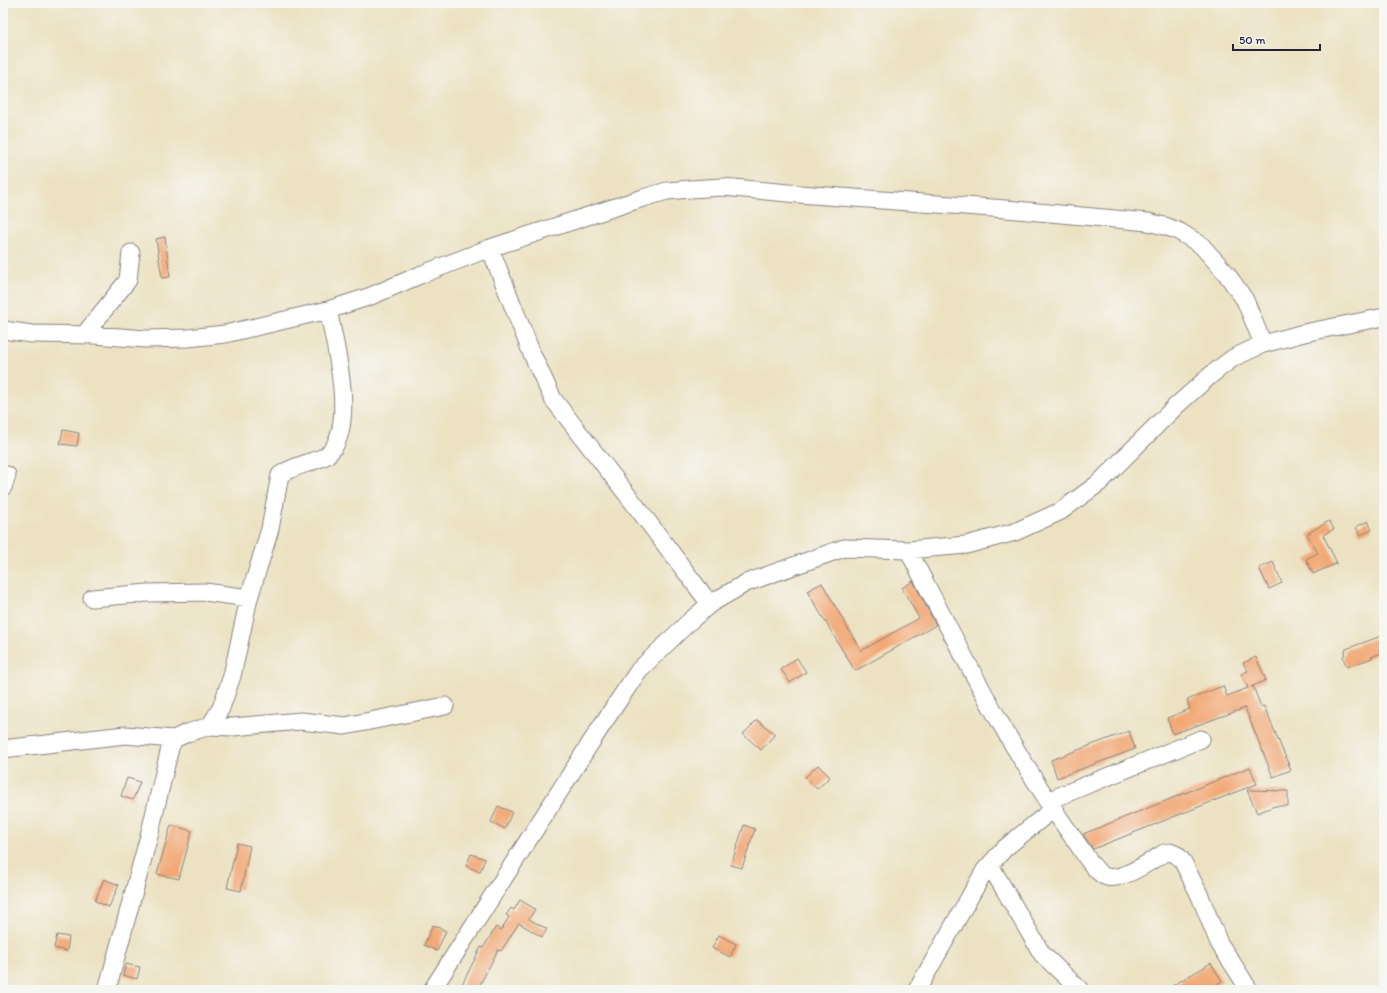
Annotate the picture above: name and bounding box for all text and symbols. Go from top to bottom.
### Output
scale bar [1233,26,1320,52]
text: 50 m [1239,33,1265,47]

